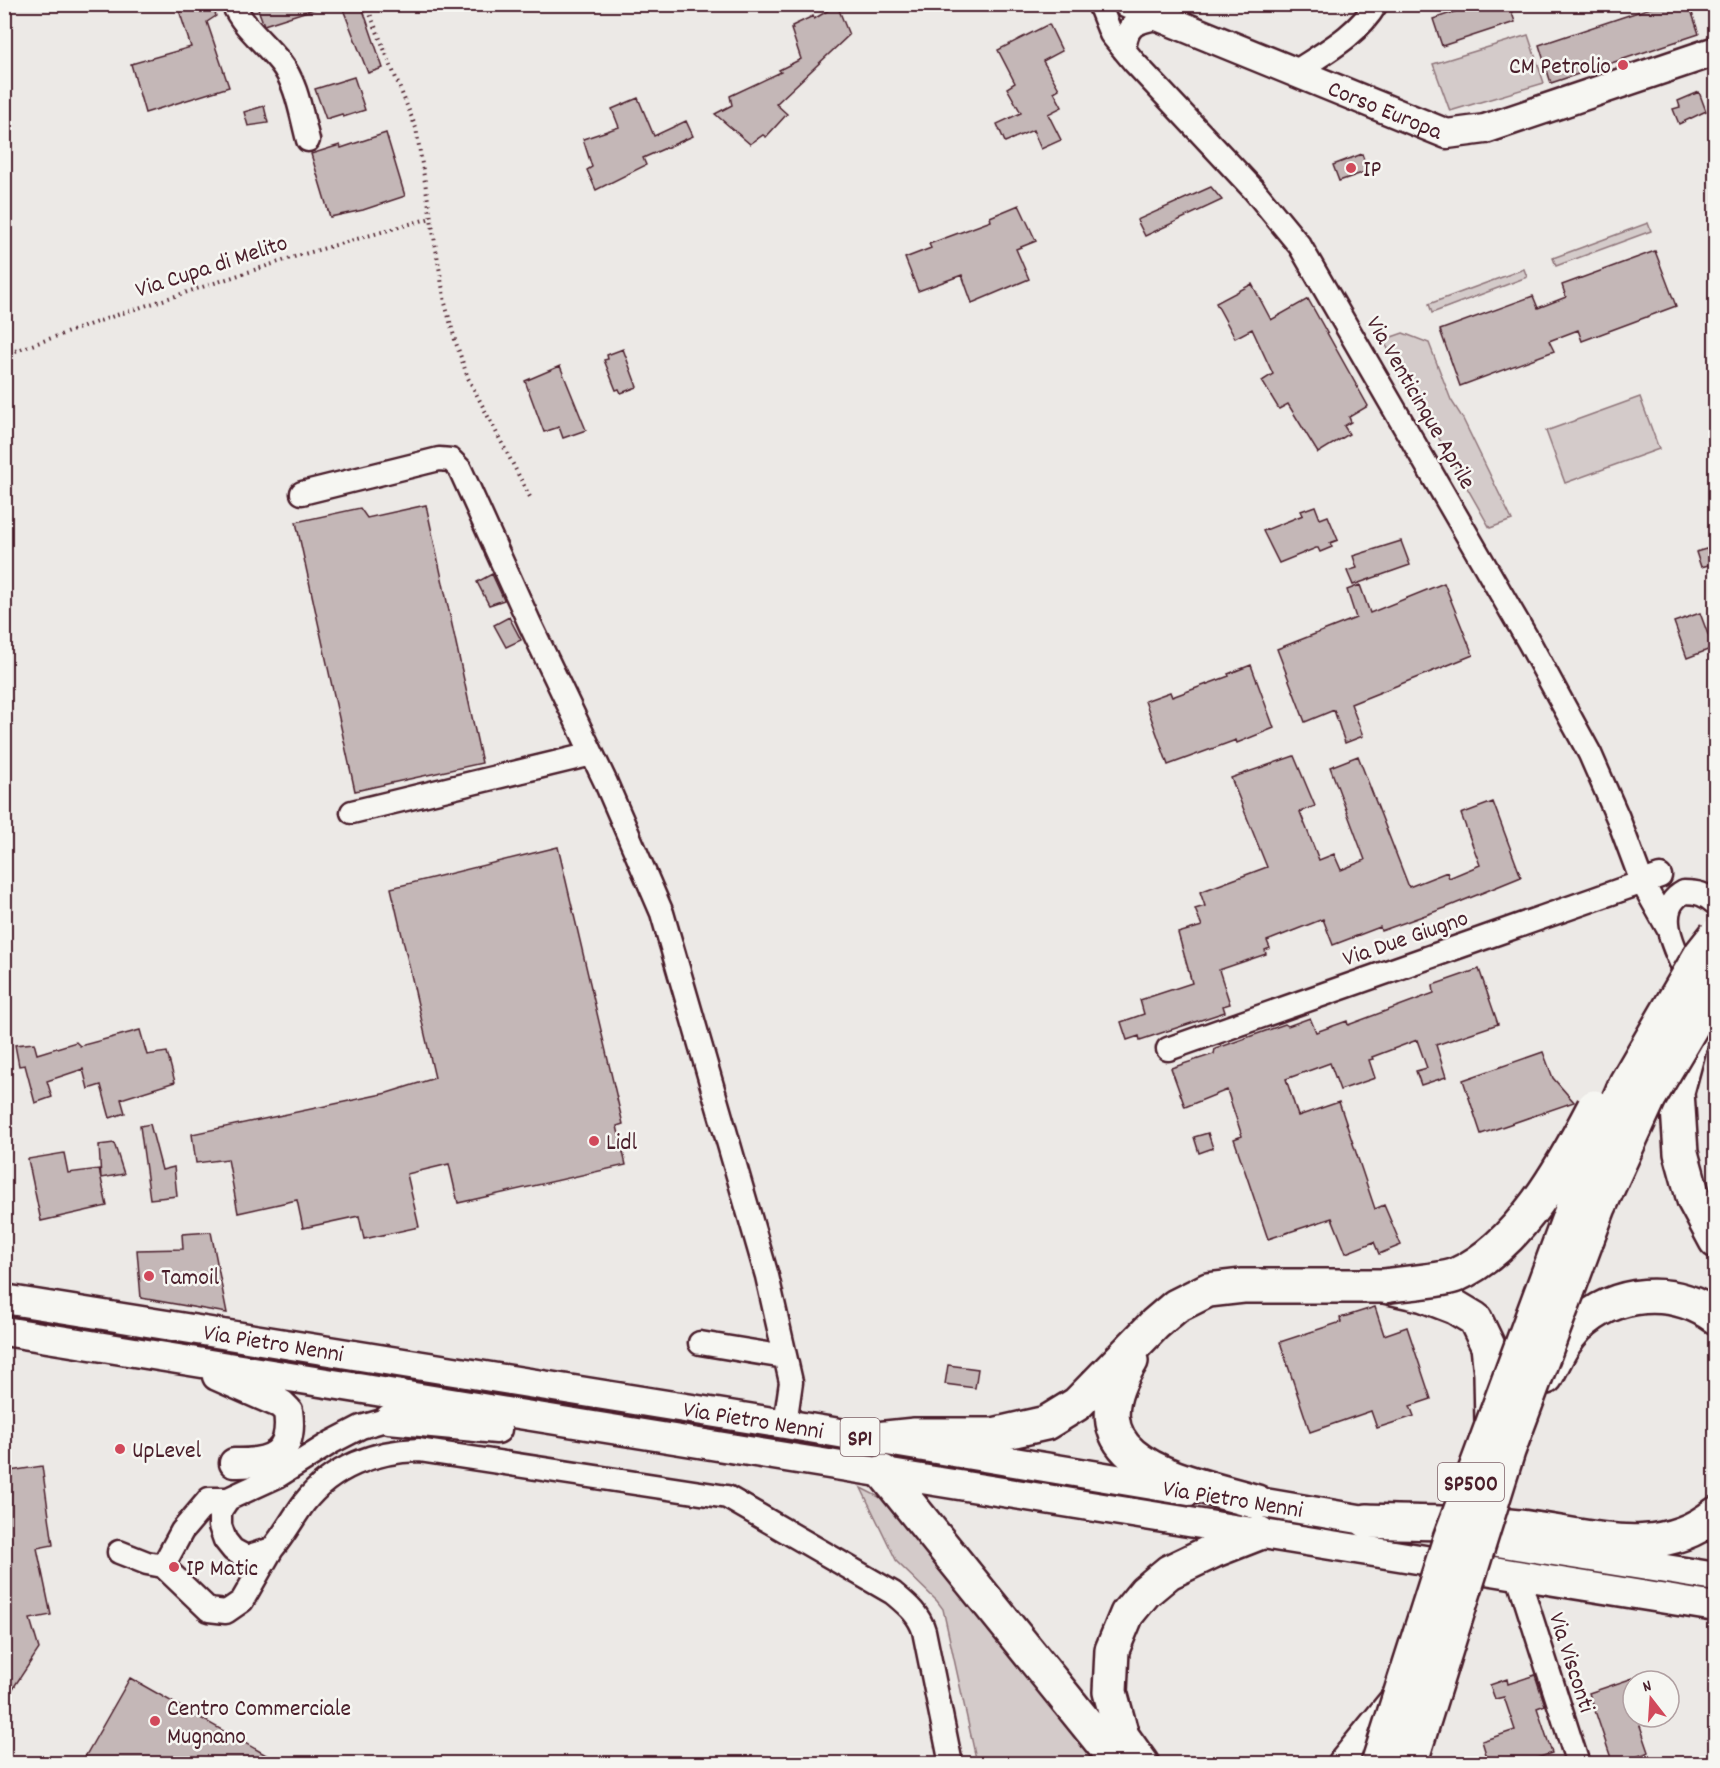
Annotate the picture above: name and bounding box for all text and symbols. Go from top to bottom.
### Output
place label: CM Petrolio [1509,51,1611,85]
marker: CM Petrolio [1616,58,1630,72]
street label: Corso Europa [1322,73,1447,151]
place label: IP [1363,154,1381,188]
marker: IP [1344,161,1358,175]
street label: Via Cupa di Melito [131,227,292,308]
street label: Via Venticinque Aprile [1356,311,1483,496]
street label: Via Due Giugno [1339,903,1473,977]
place label: Lidl [606,1127,637,1161]
marker: Lidl [587,1134,601,1148]
place label: Tamoil [161,1262,219,1296]
marker: Tamoil [142,1269,156,1283]
street label: Via Pietro Nenni [201,1317,346,1373]
street label: Via Pietro Nenni [680,1394,826,1450]
road number: SP1 [840,1418,880,1456]
place label: UpLevel [132,1435,202,1469]
marker: UpLevel [113,1442,127,1456]
road number: SP500 [1438,1463,1504,1501]
street label: Via Pietro Nenni [1160,1473,1305,1529]
place label: IP Matic [186,1553,258,1587]
marker: IP Matic [167,1560,181,1574]
street label: Via Visconti [1538,1609,1602,1717]
north arrow [1621,1669,1681,1729]
text: N [1640,1675,1655,1699]
place label: Centro Commerciale Mugnano [167,1693,351,1755]
marker: Centro Commerciale Mugnano [148,1714,162,1728]

